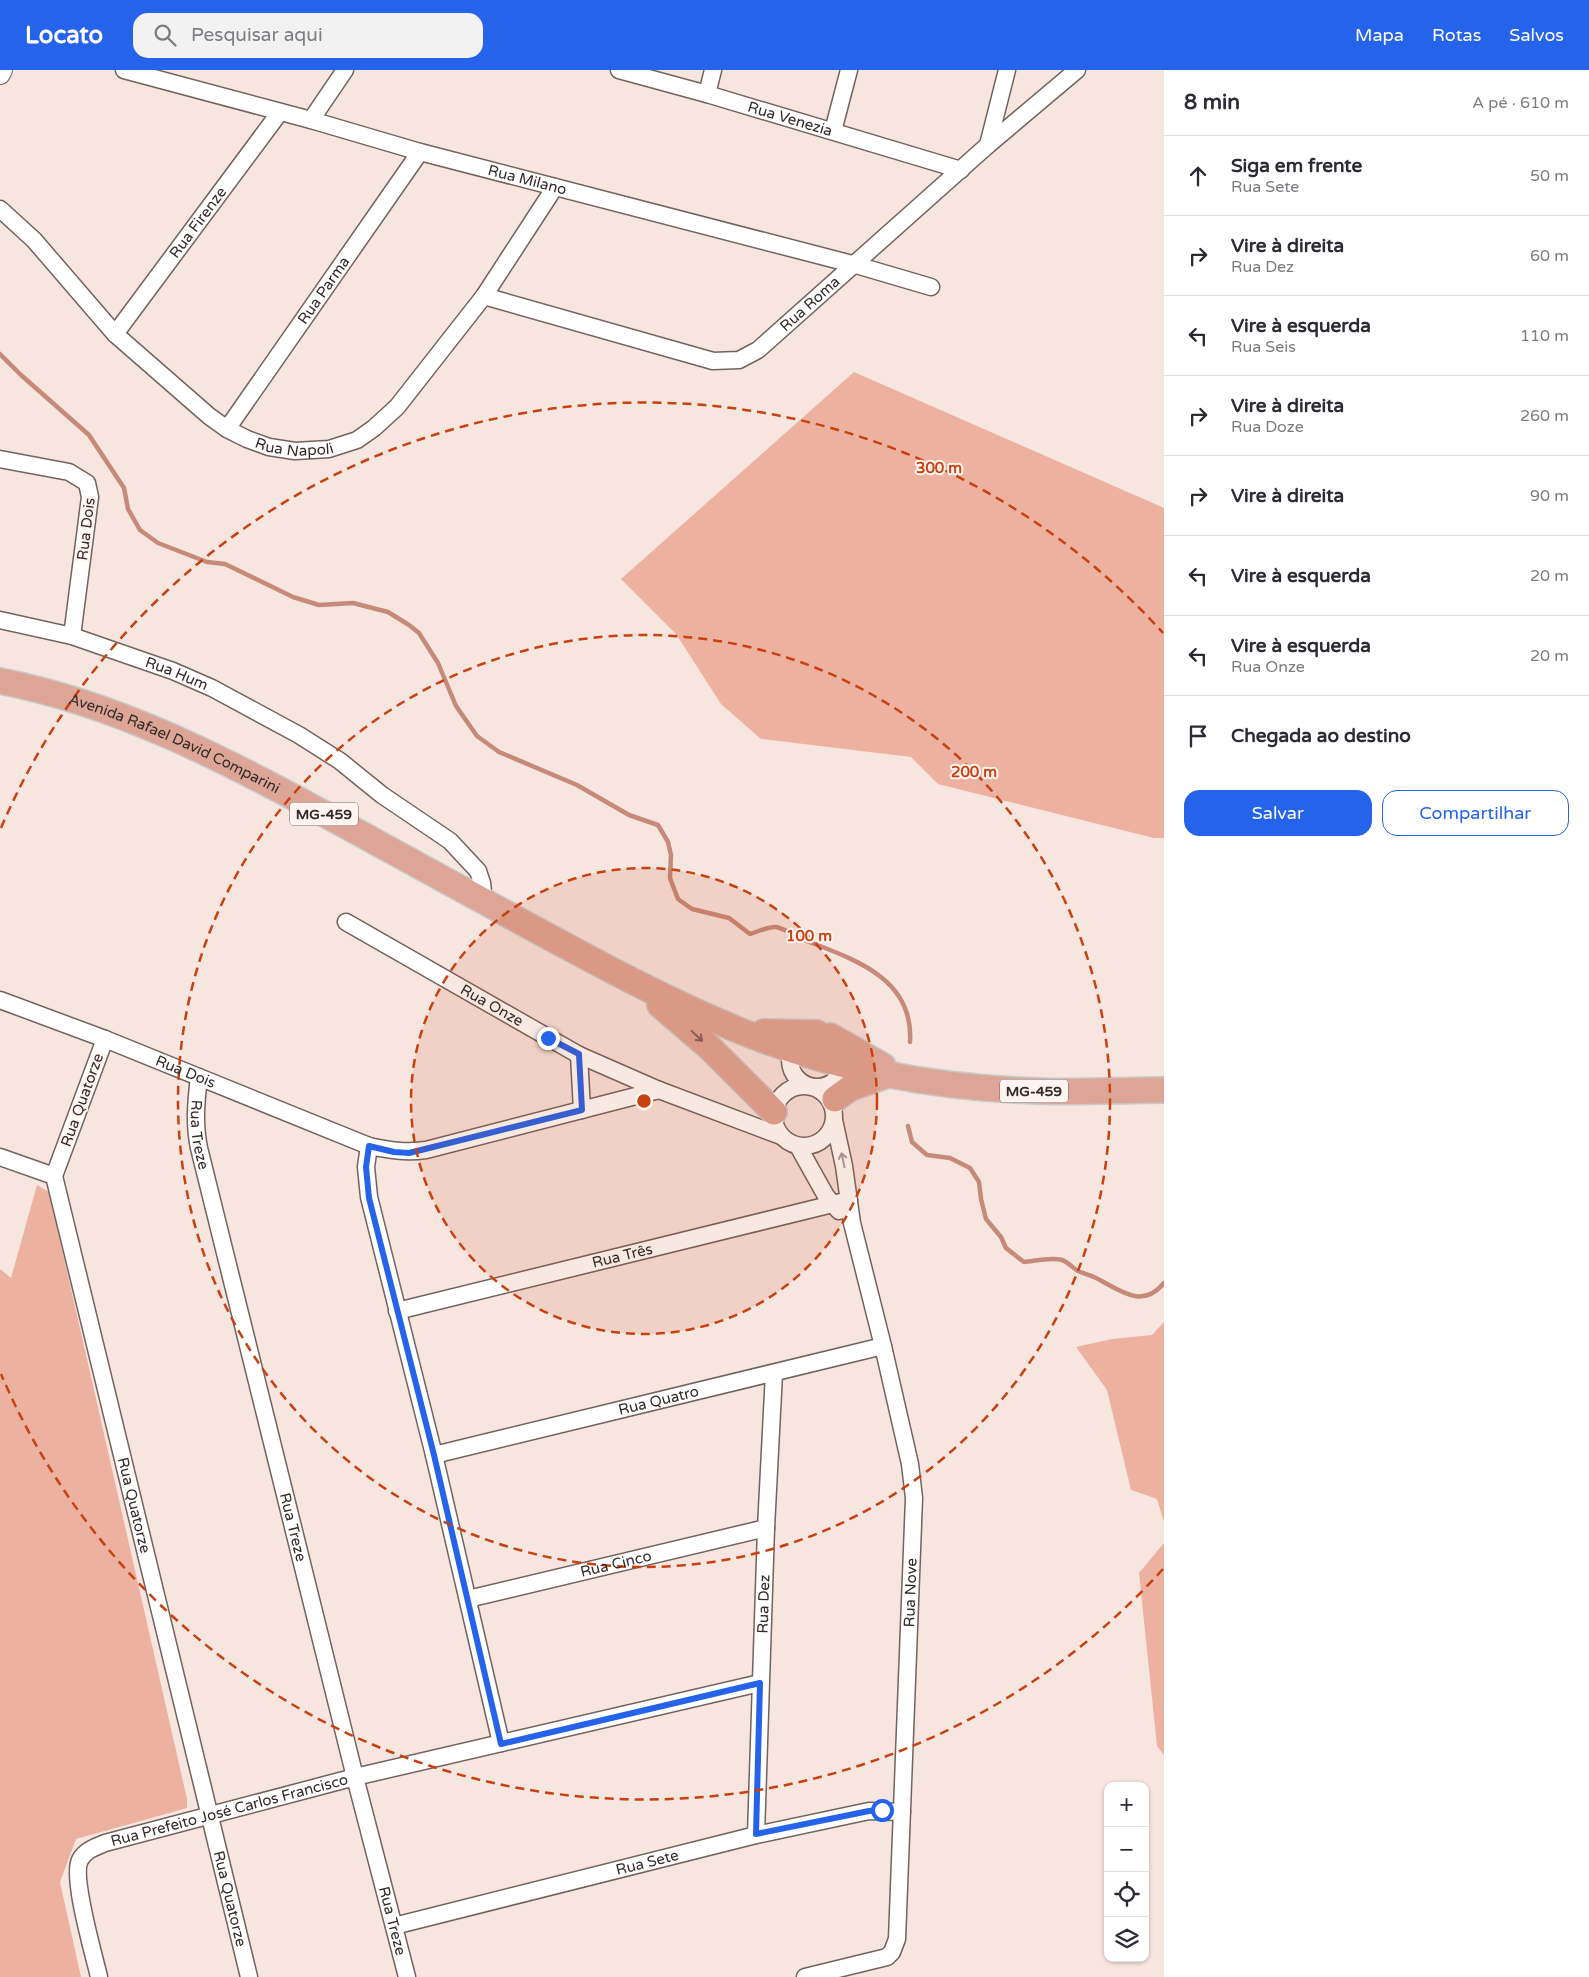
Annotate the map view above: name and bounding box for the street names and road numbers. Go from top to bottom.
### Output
street label: Rua Venezia [746,98,835,140]
street label: Rua Milano [486,161,569,199]
street label: Rua Firenze [166,183,230,262]
street label: Rua Parma [294,253,353,328]
street label: Rua Roma [776,272,844,335]
street label: Rua Napoli [253,434,336,460]
street label: Rua Dois [73,497,99,561]
street label: Rua Hum [143,653,211,694]
street label: Avenida Rafael David Comparini [67,690,283,797]
road number: MG-459 [290,802,358,826]
street label: Rua Onze [457,980,526,1030]
street label: Rua Quatorze [57,1051,107,1149]
street label: Rua Dois [153,1051,218,1092]
road number: MG-459 [1000,1079,1068,1102]
street label: Rua Treze [187,1099,213,1171]
street label: Rua Três [590,1240,654,1272]
street label: Rua Quatro [616,1382,700,1419]
street label: Rua Quatorze [114,1455,154,1555]
street label: Rua Treze [276,1491,310,1564]
street label: Rua Cinco [578,1547,653,1581]
street label: Rua Nove [900,1558,921,1628]
street label: Rua Dez [754,1574,773,1634]
street label: Rua Prefeito José Carlos Francisco [109,1770,350,1850]
street label: Rua Sete [614,1846,680,1879]
street label: Rua Quatorze [210,1849,250,1949]
street label: Rua Treze [375,1884,410,1957]

